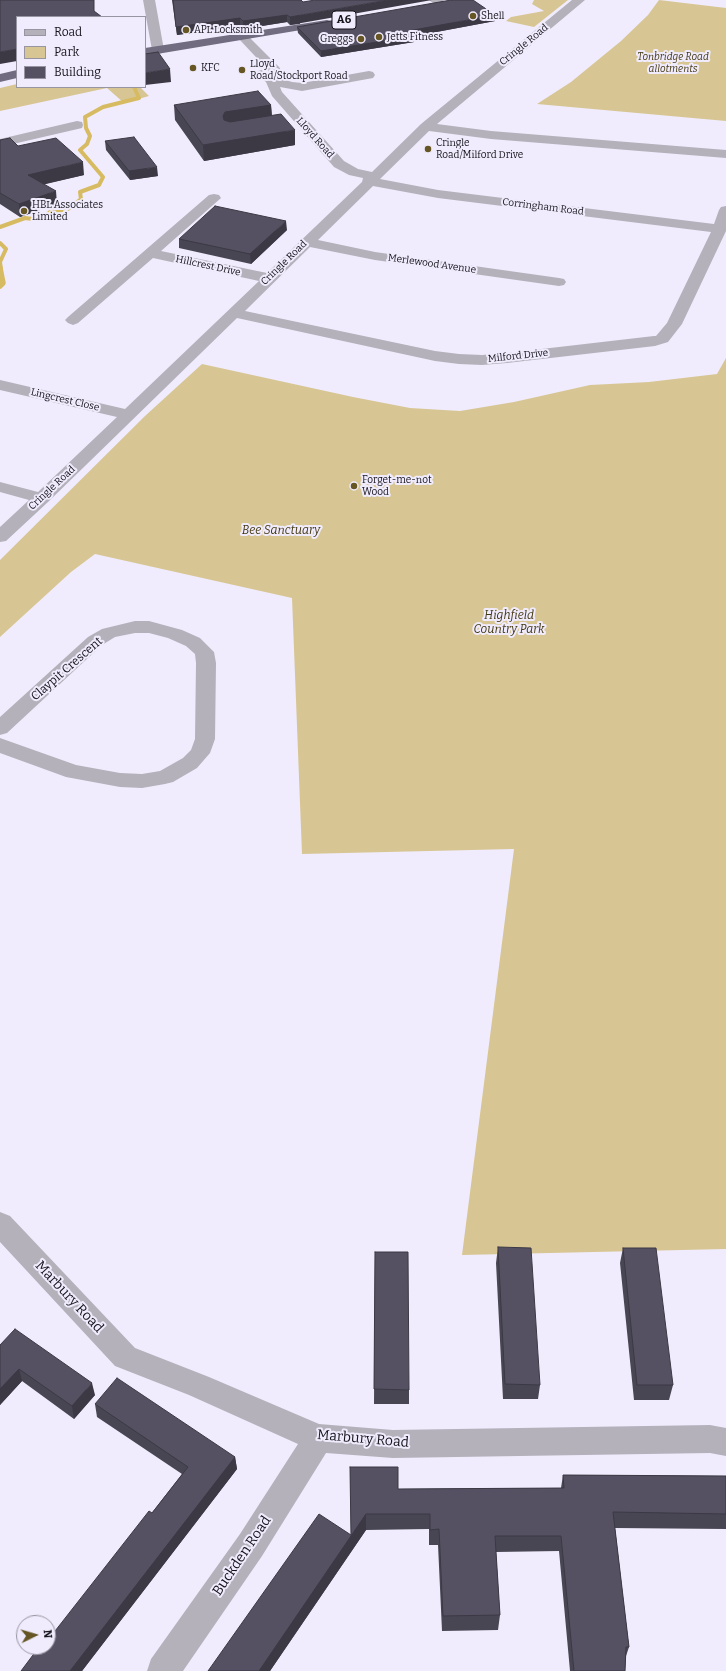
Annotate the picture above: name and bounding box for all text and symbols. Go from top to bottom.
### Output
place label: Shell [481,10,504,22]
road number: A6 [332,11,356,29]
marker: Shell [468,11,478,21]
legend [16,16,146,88]
street label: Cringle Road [497,22,551,68]
place label: APL Locksmith [194,24,263,36]
text: Road [54,25,82,39]
marker: APL Locksmith [181,25,191,35]
place label: Jetts Fitness [387,31,443,43]
marker: Jetts Fitness [374,32,384,42]
place label: Greggs [320,33,353,45]
marker: Greggs [356,34,366,44]
text: Park [54,45,79,59]
park label: Tonbridge Road allotments [637,51,709,74]
place label: Lloyd Road/Stockport Road [250,58,348,82]
place label: KFC [201,62,220,74]
marker: KFC [188,63,198,73]
text: Building [54,65,101,79]
marker: Lloyd Road/Stockport Road [237,65,247,75]
street label: Lloyd Road [294,115,336,161]
place label: Cringle Road/Milford Drive [436,137,523,160]
marker: Cringle Road/Milford Drive [423,144,433,154]
street label: Corringham Road [502,196,584,218]
place label: HBL Associates Limited [32,199,103,222]
marker: HBL Associates Limited [19,206,29,216]
street label: Cringle Road [259,238,309,288]
street label: Merlewood Avenue [387,252,477,276]
street label: Hillcrest Drive [174,253,242,279]
street label: Milford Drive [487,347,549,365]
street label: Lingcrest Close [29,386,101,414]
street label: Cringle Road [26,463,78,513]
place label: Forget-me-not Wood [362,474,432,498]
marker: Forget-me-not Wood [349,481,359,491]
park label: Bee Sanctuary [242,524,320,538]
park label: Highfield Country Park [473,609,545,637]
street label: Claypit Crescent [28,634,106,704]
street label: Marbury Road [31,1258,107,1336]
street label: Marbury Road [316,1427,410,1451]
street label: Buckden Road [209,1513,275,1599]
north arrow [16,1615,56,1655]
text: N [41,1629,54,1639]

